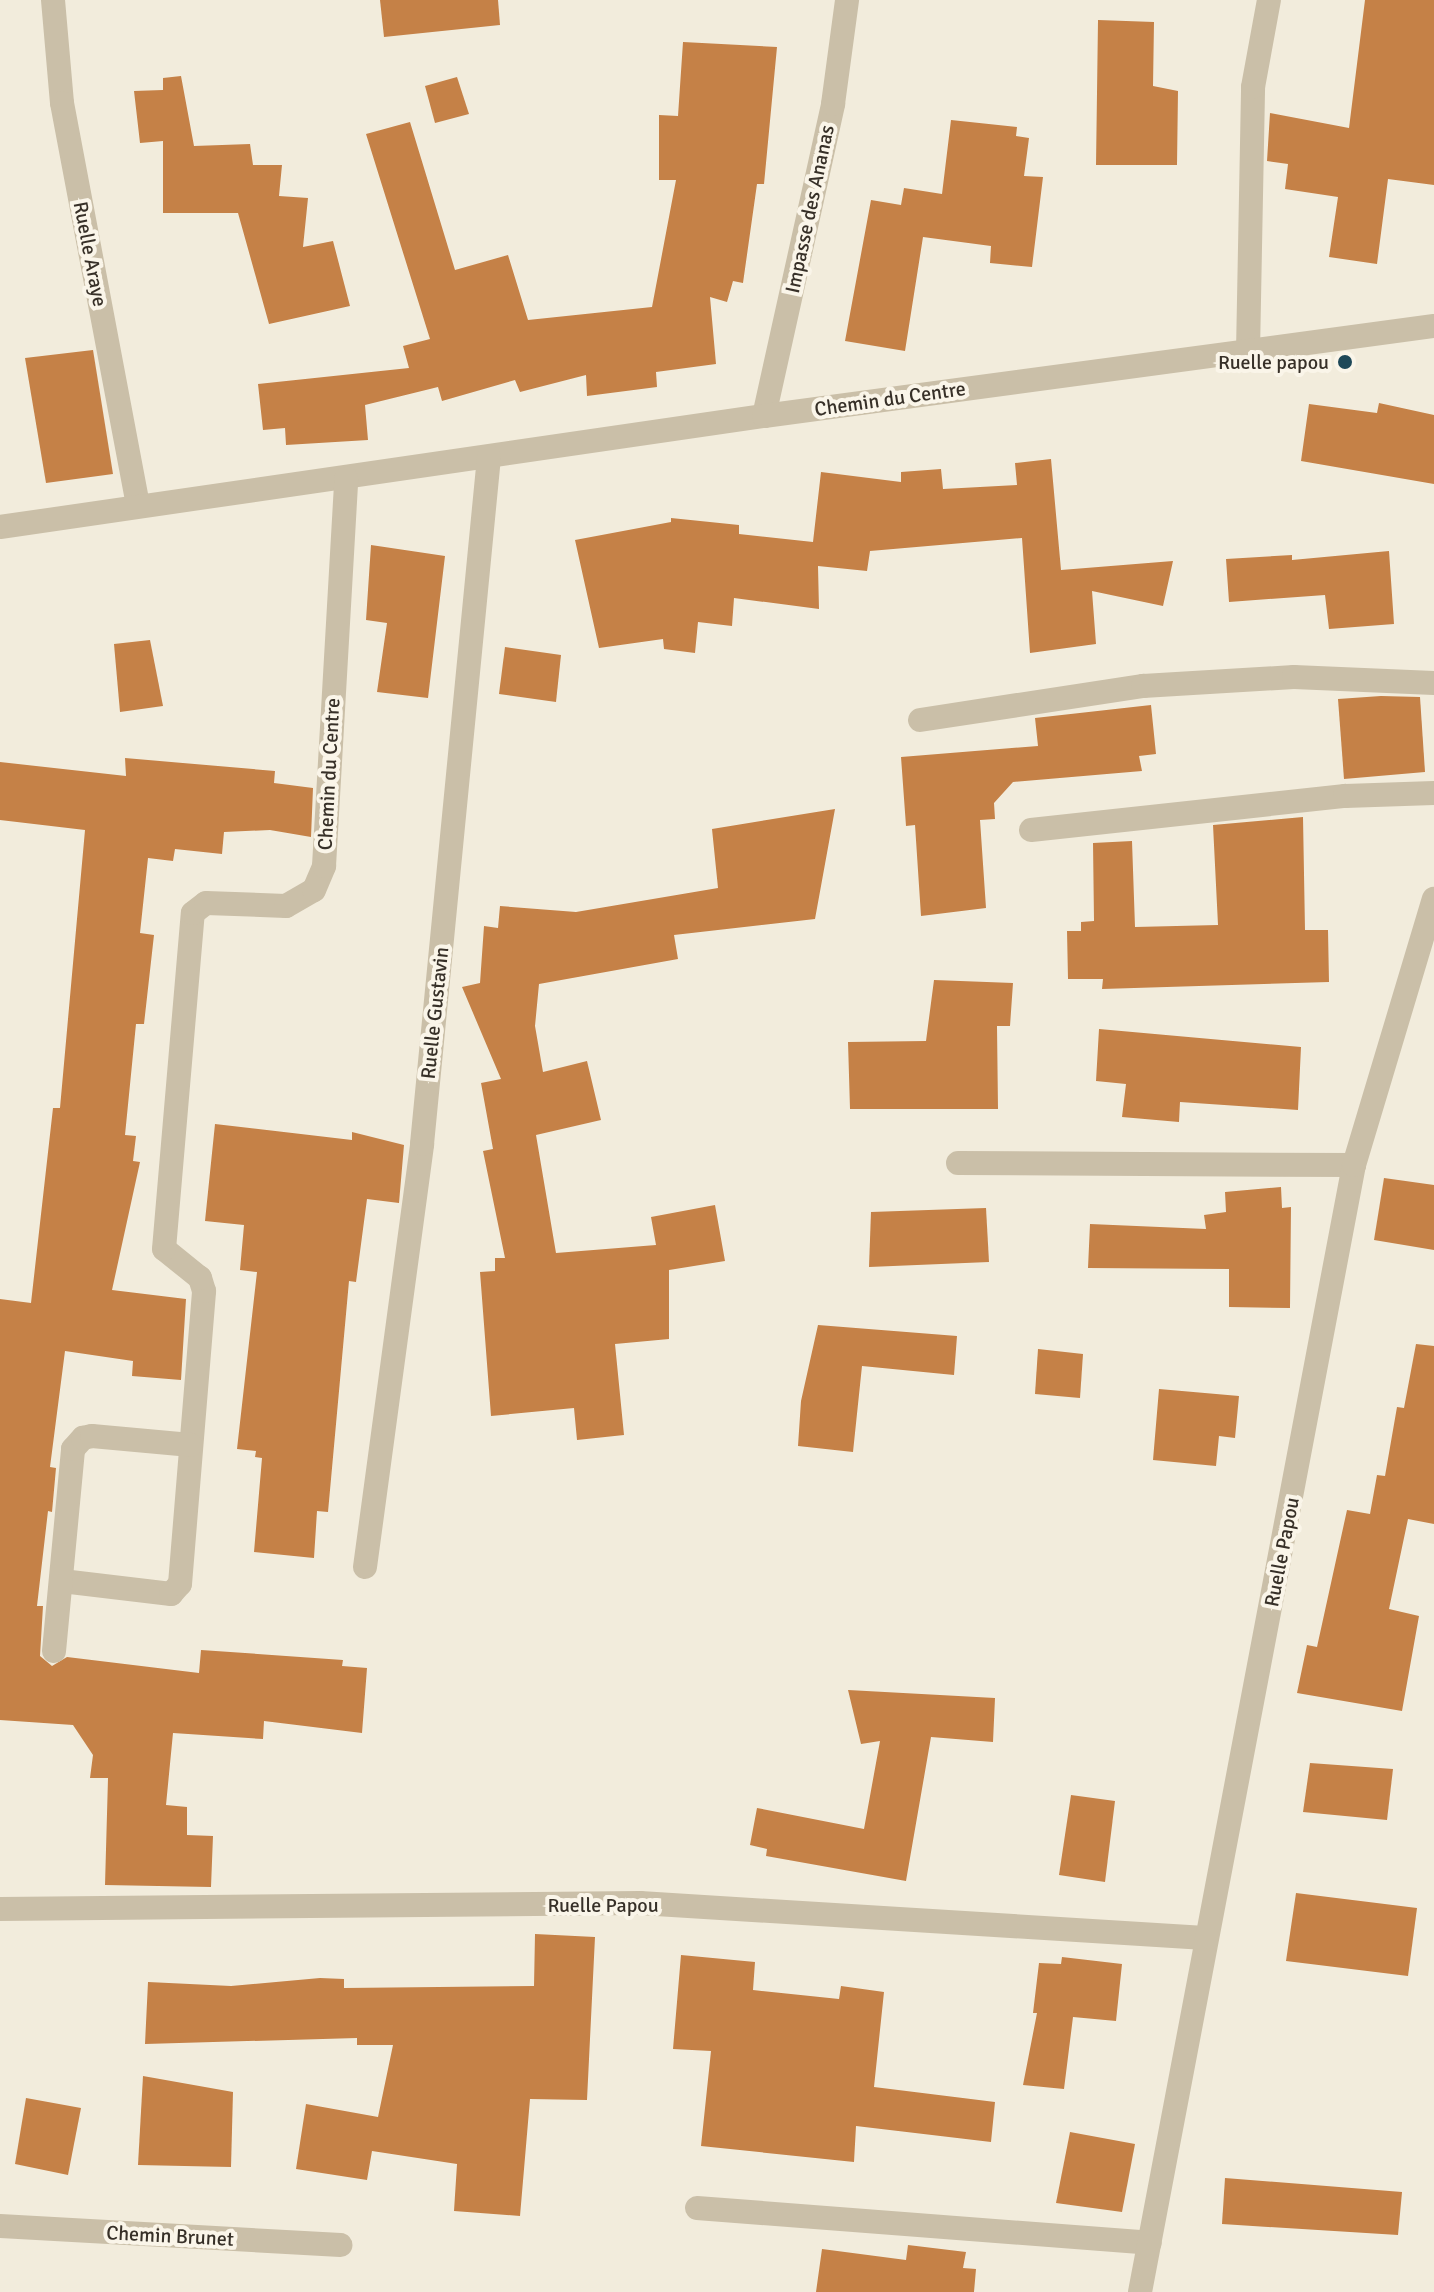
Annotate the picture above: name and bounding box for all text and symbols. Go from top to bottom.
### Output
street label: Impasse des Ananas [780,123,840,295]
street label: Ruelle Araye [68,199,112,309]
place label: Ruelle papou [1218,350,1329,374]
marker: Ruelle papou [1336,353,1354,371]
street label: Chemin du Centre [813,377,967,421]
street label: Chemin du Centre [313,697,345,851]
street label: Ruelle Gustavin [416,946,454,1080]
street label: Ruelle Papou [1260,1495,1304,1609]
street label: Ruelle Papou [547,1893,659,1917]
street label: Chemin Brunet [106,2221,234,2251]

